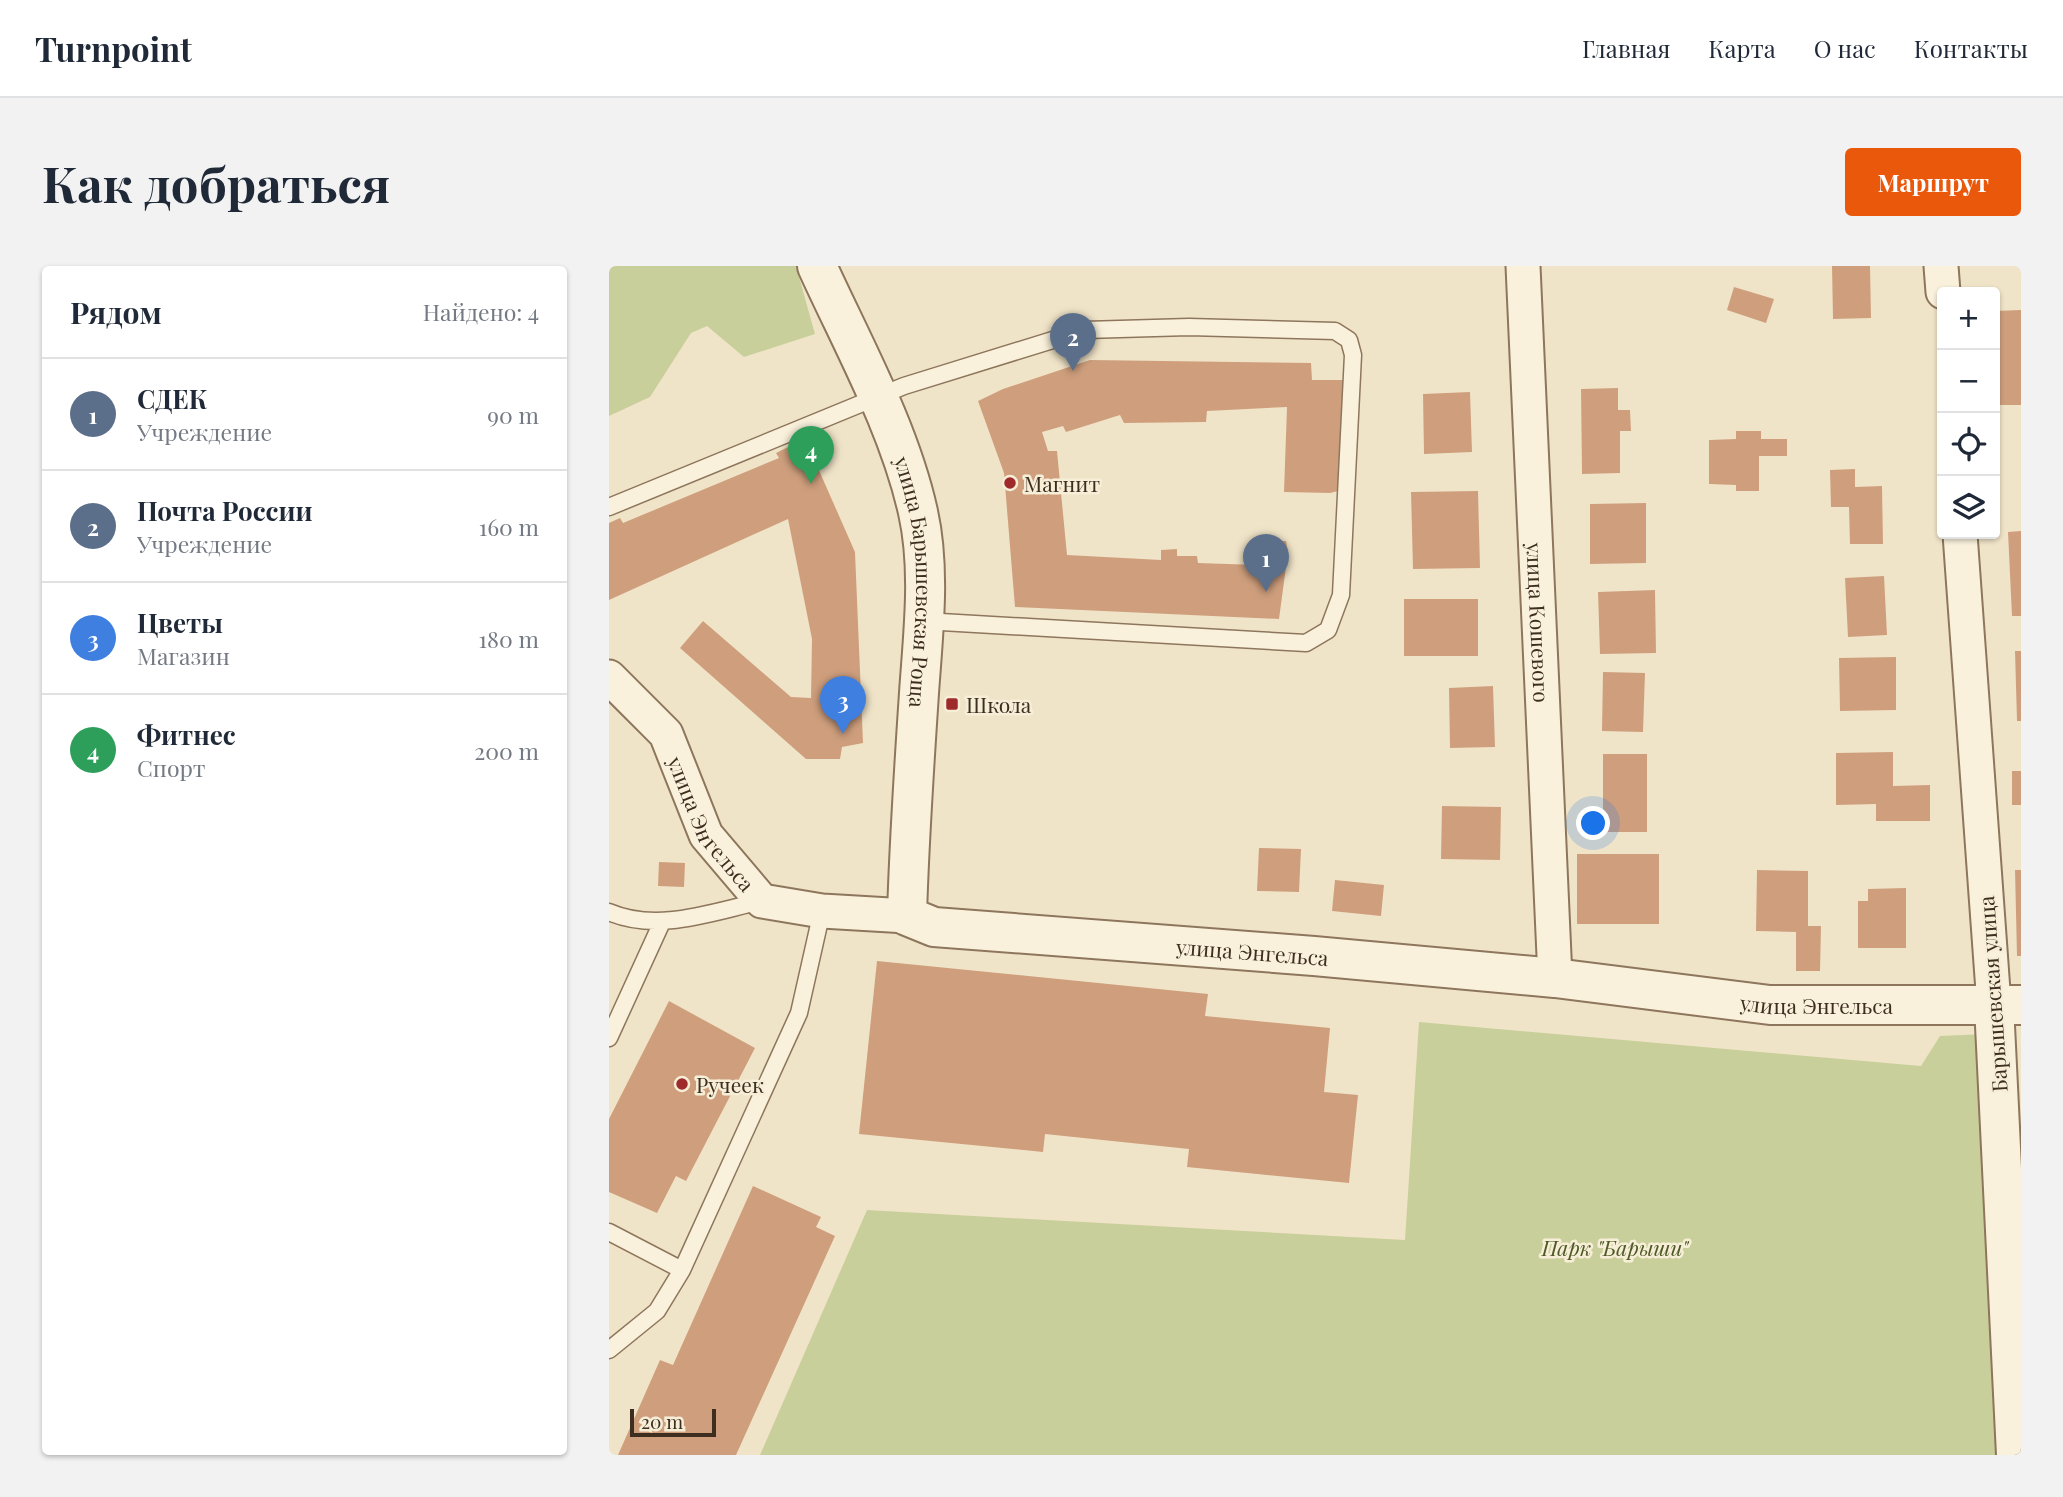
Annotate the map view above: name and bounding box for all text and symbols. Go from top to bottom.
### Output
text: Turnpoint [35,26,192,70]
text: Главная [1582,32,1670,64]
text: Карта [1708,32,1776,64]
text: О нас [1814,32,1876,64]
text: Контакты [1914,32,2028,64]
button: Маршрут [1845,148,2021,216]
text: Как добраться [42,150,390,215]
map controls [1937,287,2000,539]
button: + [1937,287,2000,350]
text: Рядом [70,292,162,332]
text: Найдено: 4 [423,296,539,327]
pin: 2 [1050,313,1096,371]
button: − [1937,350,2000,413]
text: СДЕК [137,381,208,416]
text: 1 [89,399,97,430]
text: 90 m [487,399,539,430]
button: locate [1937,413,2000,476]
text: Учреждение [137,416,272,447]
pin: 4 [788,426,834,484]
street label: улица Барышевская Роща [889,451,939,709]
place label: Магнит [1024,469,1100,497]
marker: Магнит [1002,475,1018,491]
button: layers [1937,476,2000,539]
text: Почта России [137,493,312,528]
text: 2 [87,511,99,542]
text: 160 m [479,511,539,542]
text: Учреждение [137,528,272,559]
pin: 1 [1243,534,1289,592]
street label: улица Кошевого [1521,541,1557,703]
text: Цветы [137,605,223,640]
text: 3 [87,623,99,654]
text: 180 m [479,623,539,654]
text: Магазин [137,640,230,671]
pin: 3 [820,676,866,734]
place label: Школа [966,690,1032,718]
marker: Школа [944,696,960,712]
text: Фитнес [137,717,236,752]
text: 4 [87,735,99,766]
text: 200 m [474,735,539,766]
street label: улица Энгельса [662,751,762,897]
text: Спорт [137,752,206,783]
your location [1576,806,1610,840]
street label: Барышевская улица [1971,894,2013,1093]
street label: улица Энгельса [1174,931,1330,971]
street label: улица Энгельса [1738,987,1893,1019]
place label: Ручеек [696,1070,764,1098]
marker: Ручеек [674,1076,690,1092]
park label: Парк "Барыши" [1541,1233,1690,1261]
scale bar [630,1406,716,1438]
text: 20 m [641,1408,683,1434]

